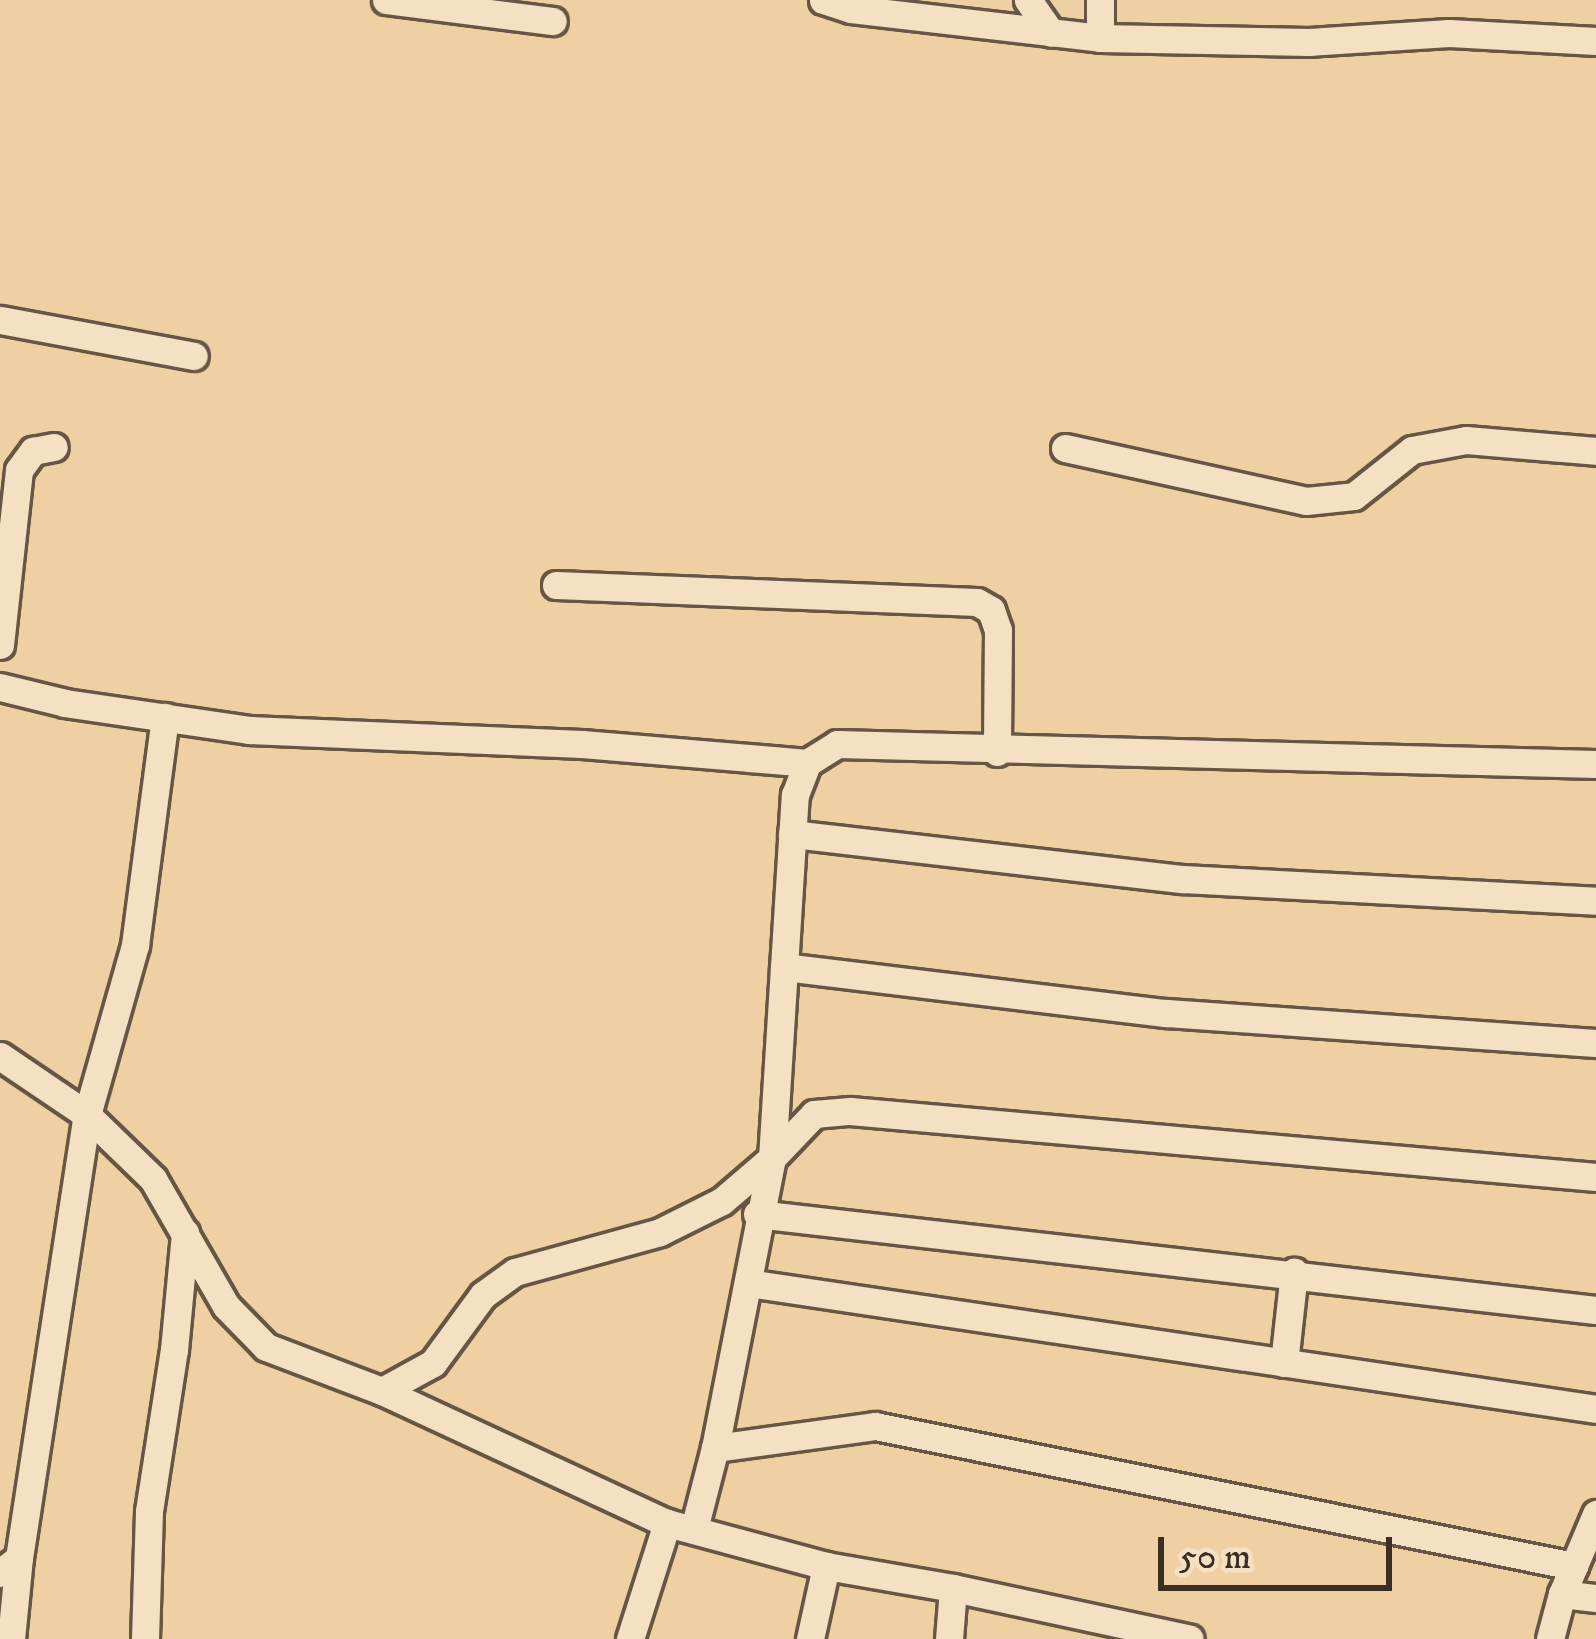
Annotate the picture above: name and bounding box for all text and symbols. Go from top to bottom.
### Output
scale bar [1164,1513,1398,1587]
text: 50 m [1179,1535,1251,1580]

